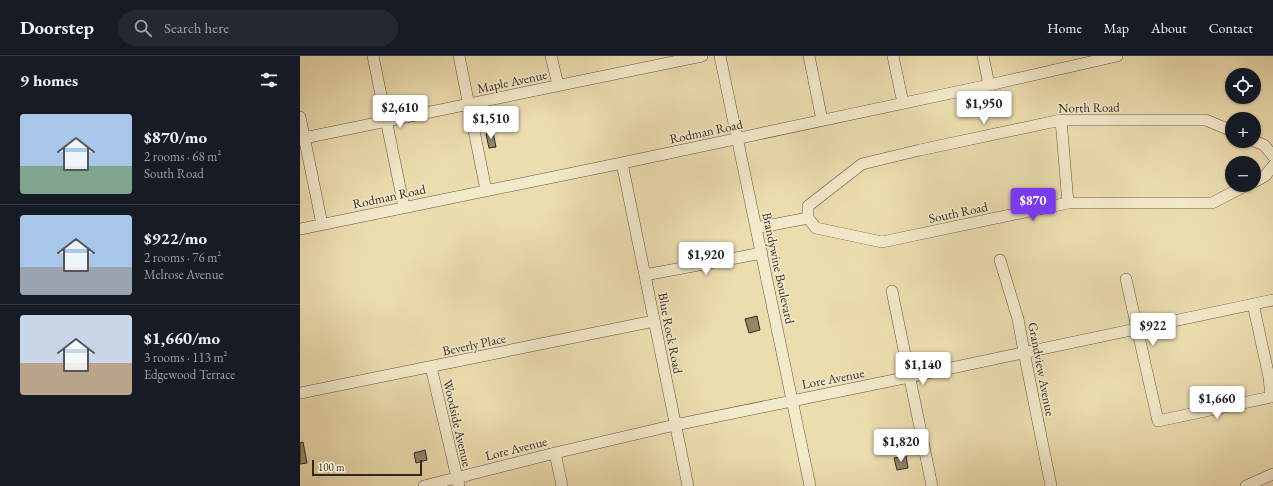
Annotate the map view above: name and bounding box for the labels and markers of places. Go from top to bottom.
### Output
pin: $1,950 [951,91,1017,125]
pin: $2,610 [367,95,433,129]
pin: $1,510 [458,106,524,140]
pin: $870 [1009,188,1057,222]
pin: $1,920 [673,242,739,276]
pin: $922 [1129,313,1177,347]
pin: $1,140 [890,352,956,386]
pin: $1,660 [1184,386,1250,420]
pin: $1,820 [868,429,934,463]

